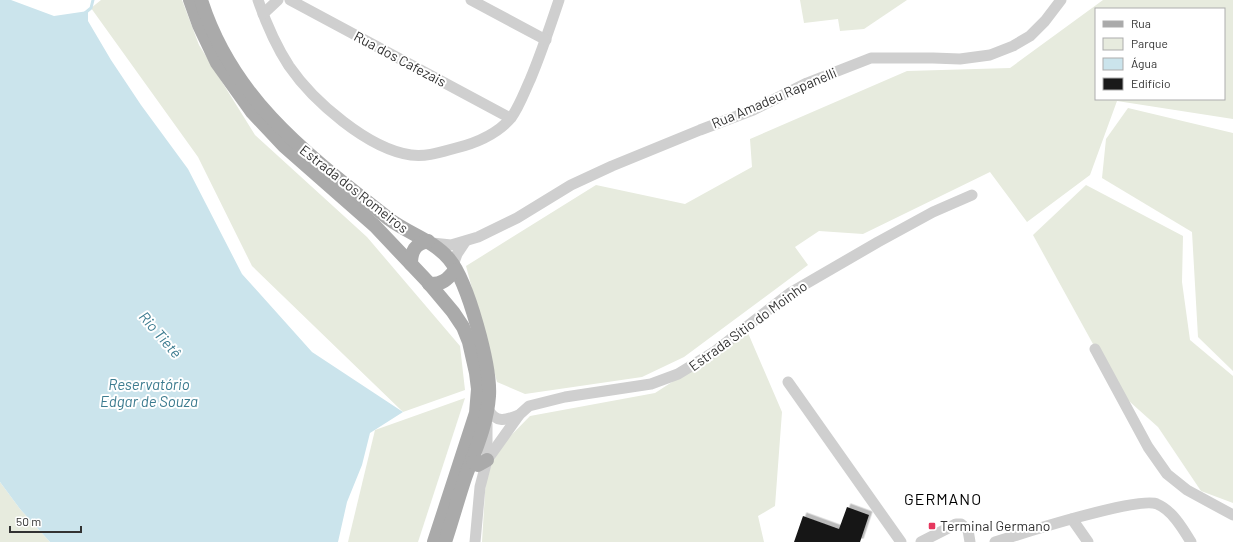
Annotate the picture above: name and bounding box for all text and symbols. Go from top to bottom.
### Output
legend [1095,8,1225,100]
text: Rua [1131,16,1151,30]
street label: Rua dos Cafezais [351,27,449,90]
text: Parque [1131,36,1168,50]
text: Água [1131,56,1157,70]
street label: Rua Amadeu Rapanelli [709,63,839,132]
text: Edifício [1131,76,1171,90]
street label: Estrada dos Romeiros [297,141,412,236]
street label: Estrada Sítio do Moinho [685,277,810,374]
water label: Rio Tietê [136,307,186,361]
water label: Reservatório Edgar de Souza [100,375,198,410]
district label: GERMANO [904,489,982,508]
scale bar [10,508,81,534]
text: 50 m [16,514,41,528]
place label: Terminal Germano [940,517,1050,534]
marker: Terminal Germano [927,521,937,531]

